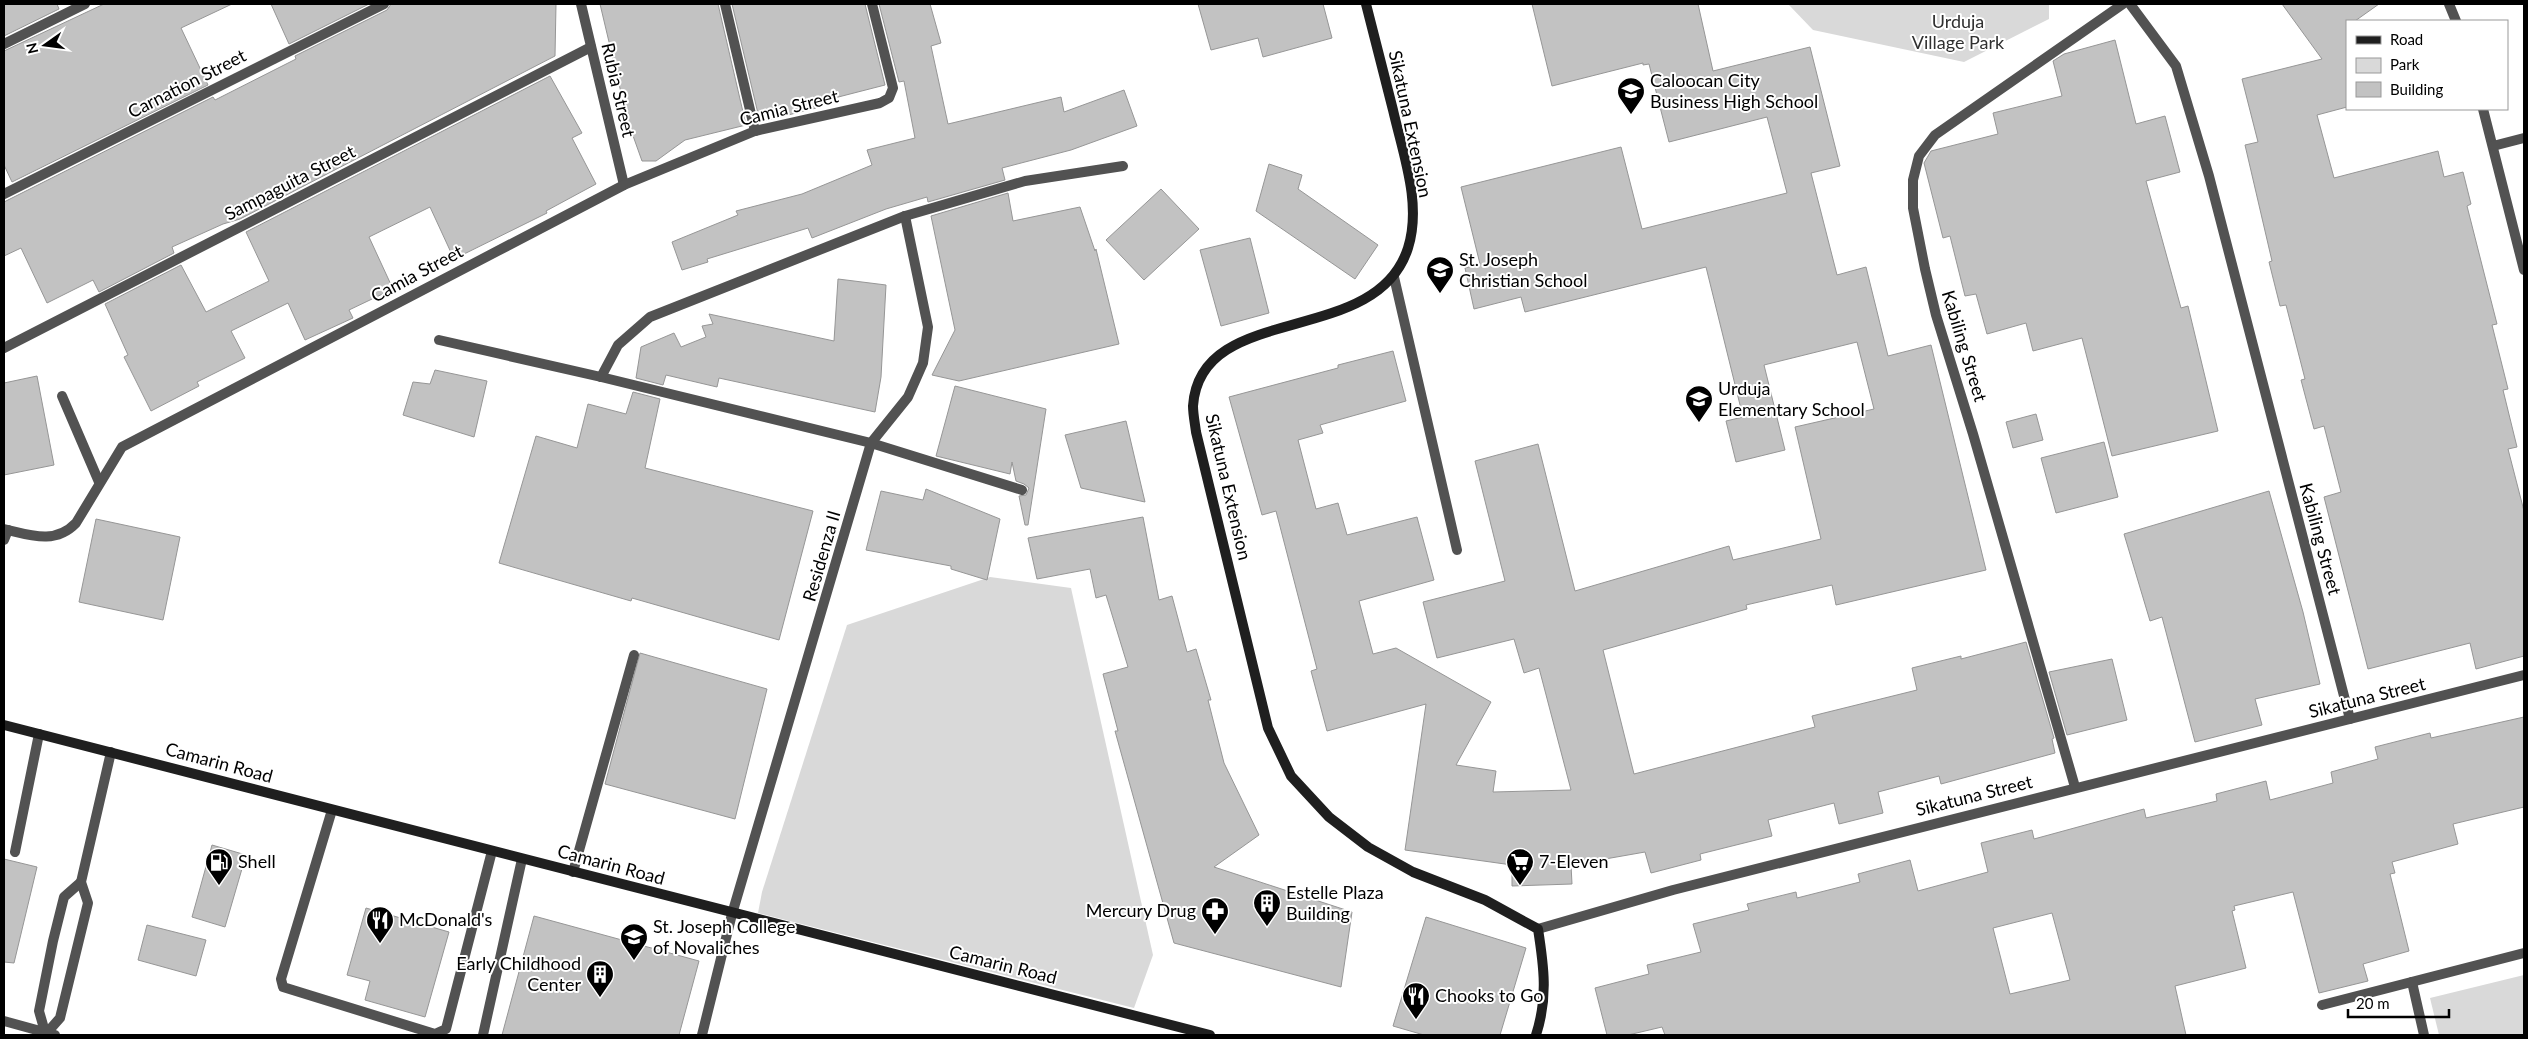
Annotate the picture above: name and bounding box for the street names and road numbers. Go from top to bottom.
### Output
street label: Rubia Street [597,40,641,140]
street label: Carnation Street [124,44,250,122]
street label: Sikatuna Extension [1385,48,1437,199]
street label: Camia Street [737,84,841,130]
street label: Sampaguita Street [221,139,359,224]
street label: Camia Street [367,239,467,307]
street label: Kabiling Street [1938,287,1992,405]
street label: Sikatuna Extension [1201,411,1257,562]
street label: Kabiling Street [2295,480,2347,598]
street label: Residenza II [798,508,845,604]
street label: Sikatuna Street [2306,672,2428,722]
street label: Camarin Road [163,737,275,787]
street label: Sikatuna Street [1913,770,2035,820]
street label: Camarin Road [555,839,667,889]
street label: Camarin Road [947,940,1059,988]

